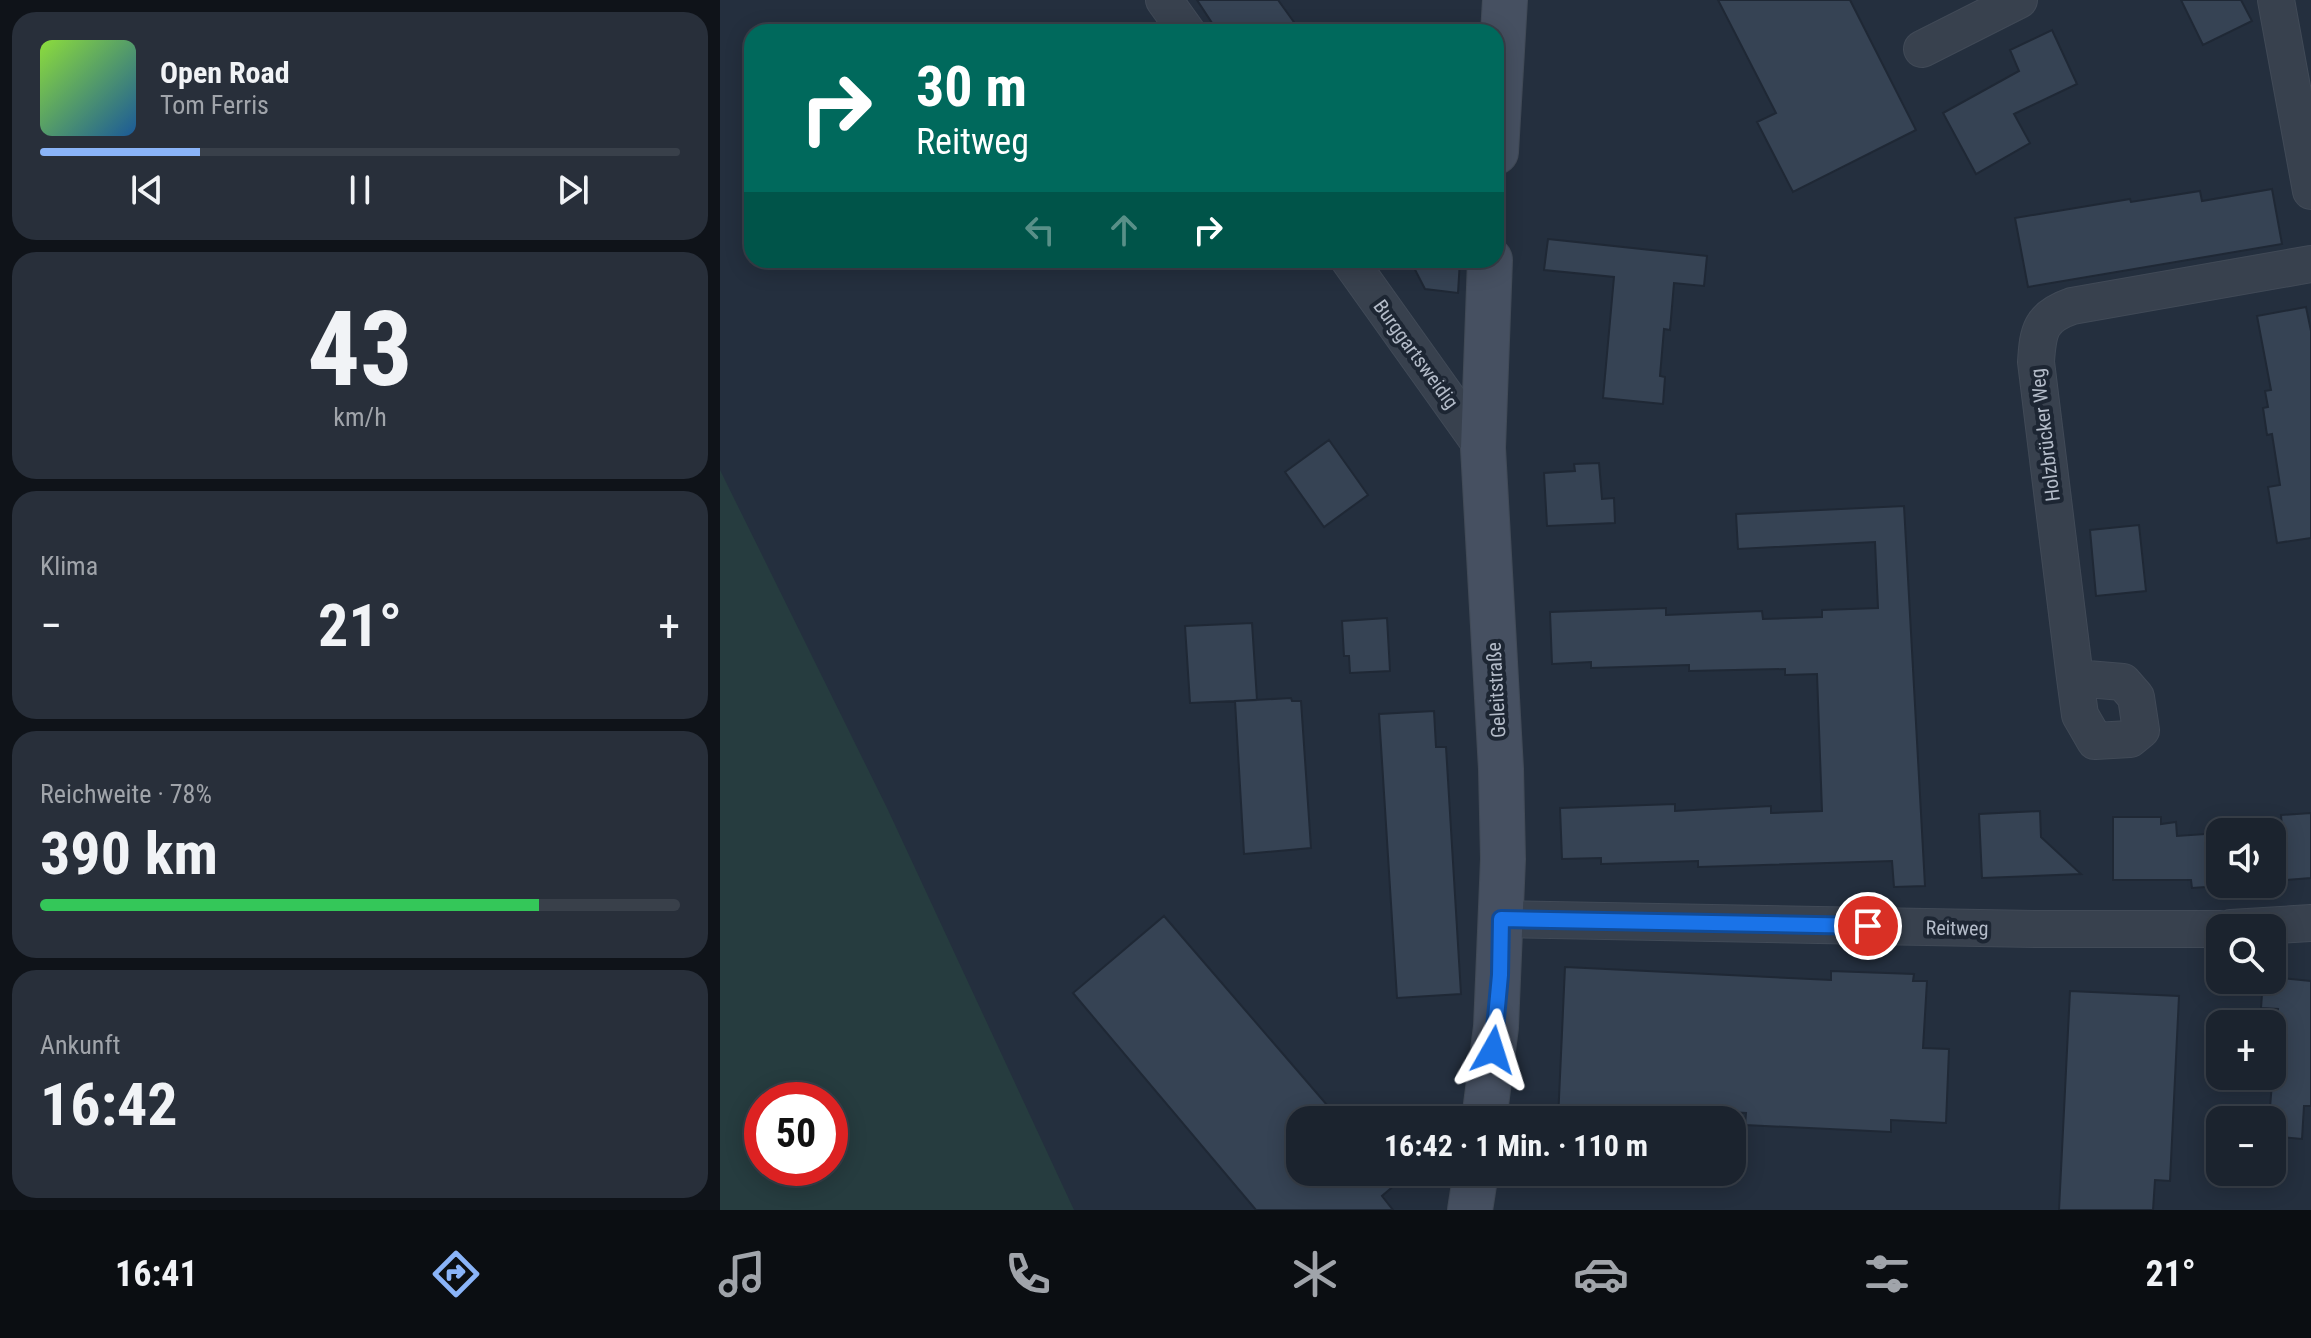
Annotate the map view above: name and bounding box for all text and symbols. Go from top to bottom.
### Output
text: 30 m [916,54,1027,120]
text: Open Road [160,55,290,90]
icon: right [784,56,888,160]
text: Tom Ferris [160,90,269,120]
text: Reitweg [916,121,1029,163]
icon: previous [125,168,169,212]
icon: pause [338,168,382,212]
icon: next [551,168,595,212]
icon: left [1018,208,1062,252]
icon: ahead [1102,208,1146,252]
icon: right [1186,208,1230,252]
text: 43 [307,289,413,410]
street label: Burggartsweidig [1368,295,1464,413]
street label: Holzbrücker Weg [2025,367,2065,503]
text: km/h [333,402,387,432]
text: Klima [40,551,98,581]
text: 21° [318,590,402,661]
text: − [40,600,62,652]
text: + [658,600,680,652]
street label: Geleitstraße [1482,642,1510,738]
text: Reichweite · 78% [40,779,212,809]
text: 390 km [40,818,218,889]
map controls [2206,818,2286,1186]
button: sound [2206,818,2286,898]
pin [1834,892,1902,960]
icon: arrive [1846,904,1890,948]
button: search [2206,914,2286,994]
street label: Reitweg [1925,915,1989,941]
position arrow [1451,1008,1535,1092]
button: + [2206,1010,2286,1090]
text: Ankunft [40,1030,120,1060]
text: 16:42 [40,1069,178,1140]
speed limit sign: 50 [744,1082,848,1186]
button: − [2206,1106,2286,1186]
text: 16:42 · 1 Min. · 110 m [1384,1128,1648,1163]
icon: directions [428,1246,484,1302]
icon: music [714,1246,770,1302]
icon: phone [1000,1246,1056,1302]
icon: climate [1287,1246,1343,1302]
icon: car [1573,1246,1629,1302]
icon: filters [1859,1246,1915,1302]
text: 16:41 [115,1253,198,1295]
text: 21° [2145,1253,2196,1295]

